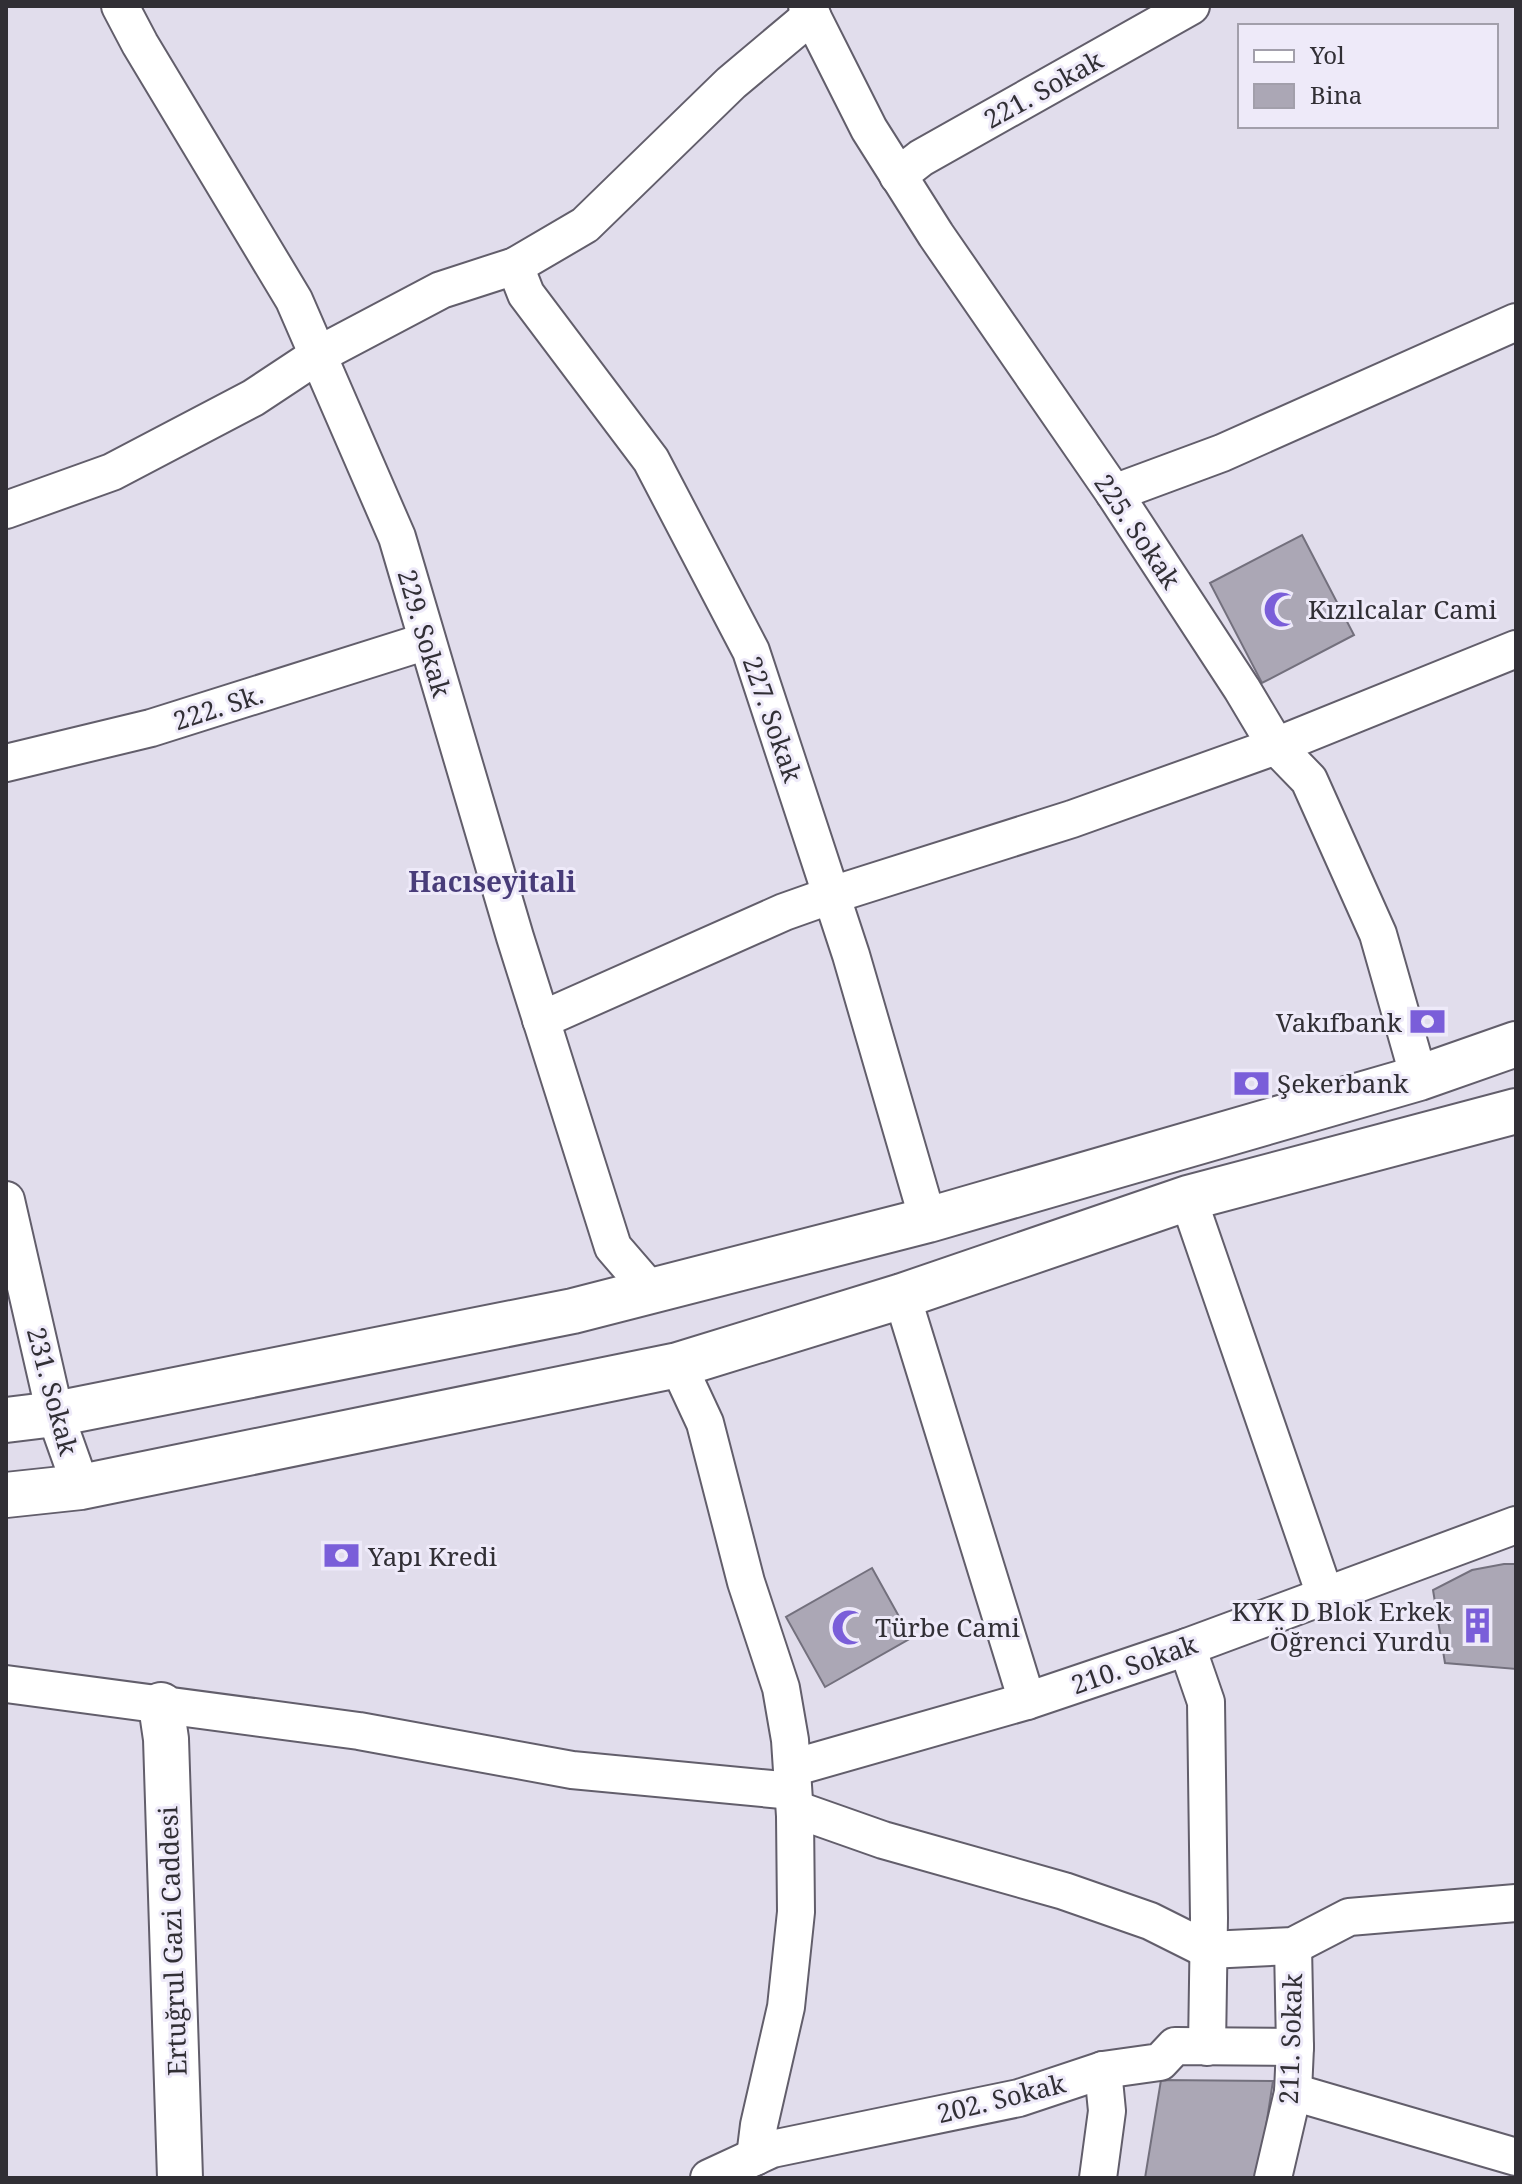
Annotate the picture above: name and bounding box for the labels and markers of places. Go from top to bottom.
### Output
mosque icon: Kızılcalar Cami [1263,590,1301,628]
place label: Kızılcalar Cami [1308,591,1497,627]
bank icon: Vakıfbank [1409,1003,1447,1041]
place label: Vakıfbank [1276,1004,1403,1040]
bank icon: Şekerbank [1232,1064,1270,1102]
place label: Şekerbank [1277,1065,1409,1101]
bank icon: Yapı Kredi [323,1537,361,1575]
place label: Yapı Kredi [367,1538,497,1574]
place label: KYK D Blok Erkek Öğrenci Yurdu [1232,1593,1452,1659]
building icon: KYK D Blok Erkek Öğrenci Yurdu [1458,1607,1496,1645]
mosque icon: Türbe Cami [830,1608,868,1646]
place label: Türbe Cami [875,1609,1020,1645]

